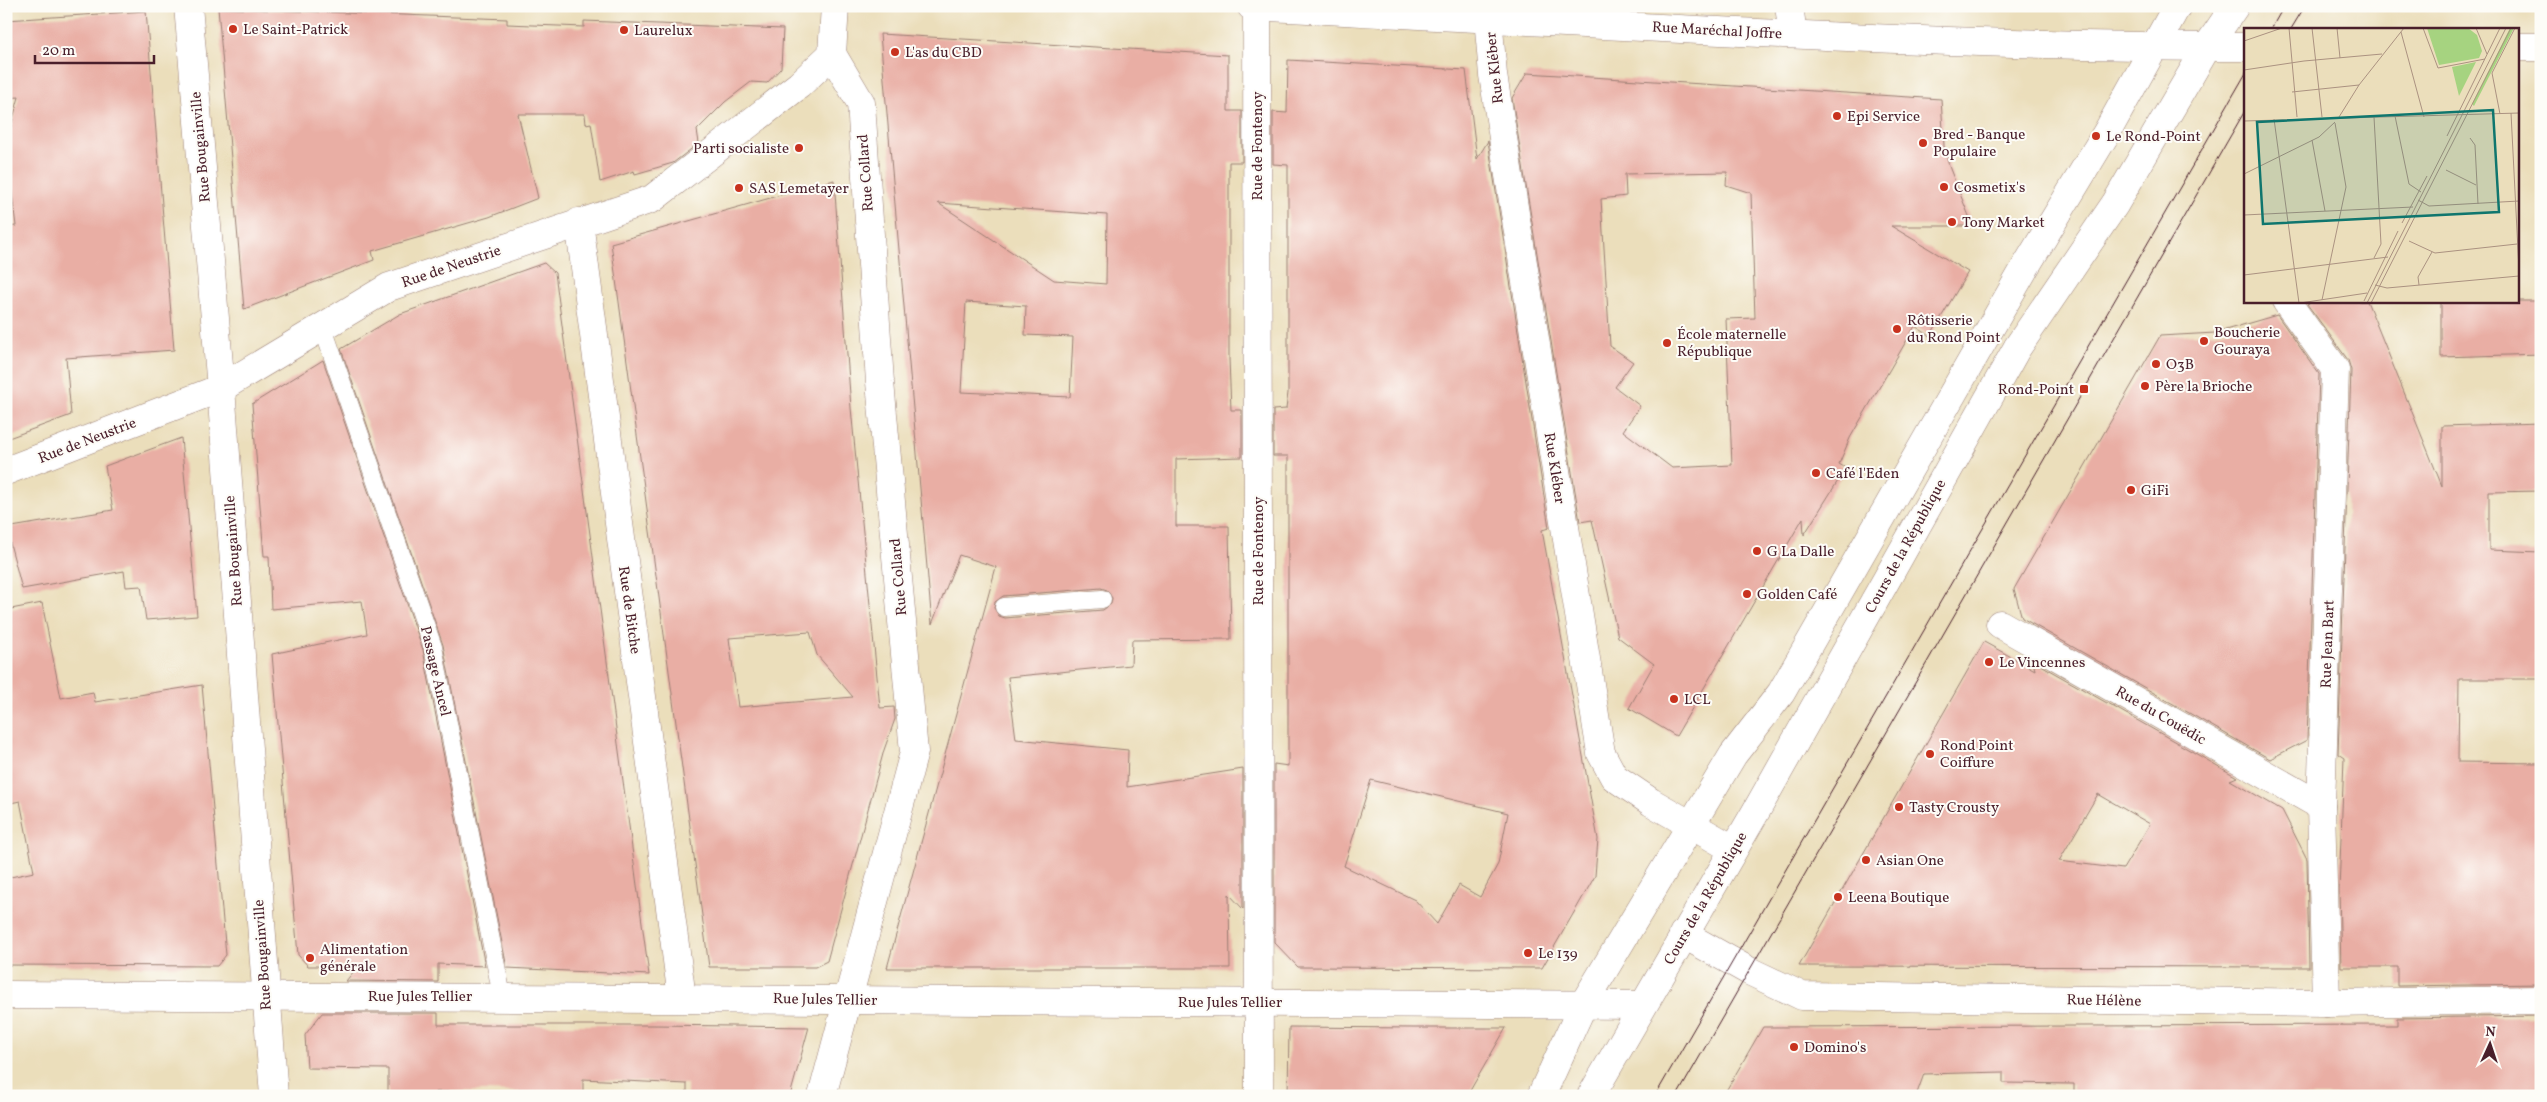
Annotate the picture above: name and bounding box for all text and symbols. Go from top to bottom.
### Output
street label: Rue Maréchal Joffre [1651,18,1782,45]
place label: Le Saint-Patrick [243,20,348,41]
place label: Laurelux [634,21,693,42]
marker: Le Saint-Patrick [227,23,239,35]
marker: Laurelux [618,24,630,36]
inset map [2244,28,2520,302]
street label: Rue Kléber [1481,31,1510,105]
scale bar [35,32,154,64]
text: 20 m [42,41,75,62]
place label: L'as du CBD [905,43,982,64]
marker: L'as du CBD [889,46,901,58]
street label: Rue Bougainville [186,91,217,203]
street label: Rue de Fontenoy [1248,91,1269,201]
place label: Epi Service [1847,107,1920,128]
marker: Epi Service [1831,110,1843,122]
place label: Bred - Banque Populaire [1933,125,2025,163]
place label: Le Rond-Point [2106,127,2201,148]
marker: Le Rond-Point [2090,130,2102,142]
street label: Rue Collard [853,133,880,212]
marker: Bred - Banque Populaire [1917,137,1929,149]
place label: Parti socialiste [693,139,789,160]
marker: Parti socialiste [793,142,805,154]
place label: Cosmetix's [1954,178,2025,199]
place label: SAS Lemetayer [749,179,849,200]
marker: Cosmetix's [1938,181,1950,193]
marker: SAS Lemetayer [733,182,745,194]
place label: Tony Market [1962,213,2045,234]
marker: Tony Market [1946,216,1958,228]
street label: Rue de Neustrie [399,241,504,294]
place label: Rôtisserie du Rond Point [1907,311,2000,349]
marker: Rôtisserie du Rond Point [1891,323,1903,335]
place label: Boucherie Gouraya [2214,323,2280,361]
place label: École maternelle République [1677,325,1786,363]
marker: Boucherie Gouraya [2198,335,2210,347]
marker: École maternelle République [1661,337,1673,349]
place label: O3B [2166,355,2194,376]
marker: O3B [2150,358,2162,370]
place label: Père la Brioche [2155,377,2252,398]
place label: Rond-Point [1998,380,2074,401]
marker: Père la Brioche [2139,380,2151,392]
marker: Rond-Point [2078,383,2090,395]
street label: Rue de Neustrie [35,413,140,470]
street label: Rue Kléber [1538,431,1570,506]
place label: Café l'Eden [1826,464,1899,485]
marker: Café l'Eden [1810,467,1822,479]
street label: Cours de la République [1861,476,1952,618]
place label: GiFi [2141,481,2169,502]
marker: GiFi [2125,484,2137,496]
street label: Rue Bougainville [220,495,249,607]
street label: Rue de Fontenoy [1249,496,1270,606]
street label: Rue Collard [886,537,913,616]
place label: G La Dalle [1767,542,1834,563]
marker: G La Dalle [1751,545,1763,557]
street label: Rue de Bitche [612,565,645,656]
place label: Golden Café [1757,585,1837,606]
marker: Golden Café [1741,588,1753,600]
street label: Rue Jean Bart [2316,599,2341,689]
street label: Passage Ancel [414,624,455,719]
place label: Le Vincennes [1999,653,2085,674]
marker: Le Vincennes [1983,656,1995,668]
street label: Rue du Couëdic [2111,682,2210,751]
place label: LCL [1684,690,1711,711]
marker: LCL [1668,693,1680,705]
place label: Rond Point Coiffure [1940,736,2014,774]
marker: Rond Point Coiffure [1924,748,1936,760]
place label: Tasty Crousty [1909,798,1999,819]
marker: Tasty Crousty [1893,801,1905,813]
street label: Cours de la République [1660,828,1753,969]
place label: Asian One [1876,851,1944,872]
marker: Asian One [1860,854,1872,866]
place label: Leena Boutique [1848,888,1949,909]
marker: Leena Boutique [1832,891,1844,903]
street label: Rue Bougainville [249,899,278,1011]
place label: Alimentation générale [320,940,408,978]
place label: Le 139 [1538,944,1578,965]
marker: Le 139 [1522,947,1534,959]
marker: Alimentation générale [304,952,316,964]
street label: Rue Jules Tellier [368,987,472,1008]
street label: Rue Jules Tellier [773,989,877,1012]
street label: Rue Hélène [2066,990,2142,1013]
street label: Rue Jules Tellier [1178,993,1282,1014]
north arrow [2464,1020,2514,1070]
text: N [2485,1023,2496,1042]
place label: Domino's [1804,1038,1866,1059]
marker: Domino's [1788,1041,1800,1053]

